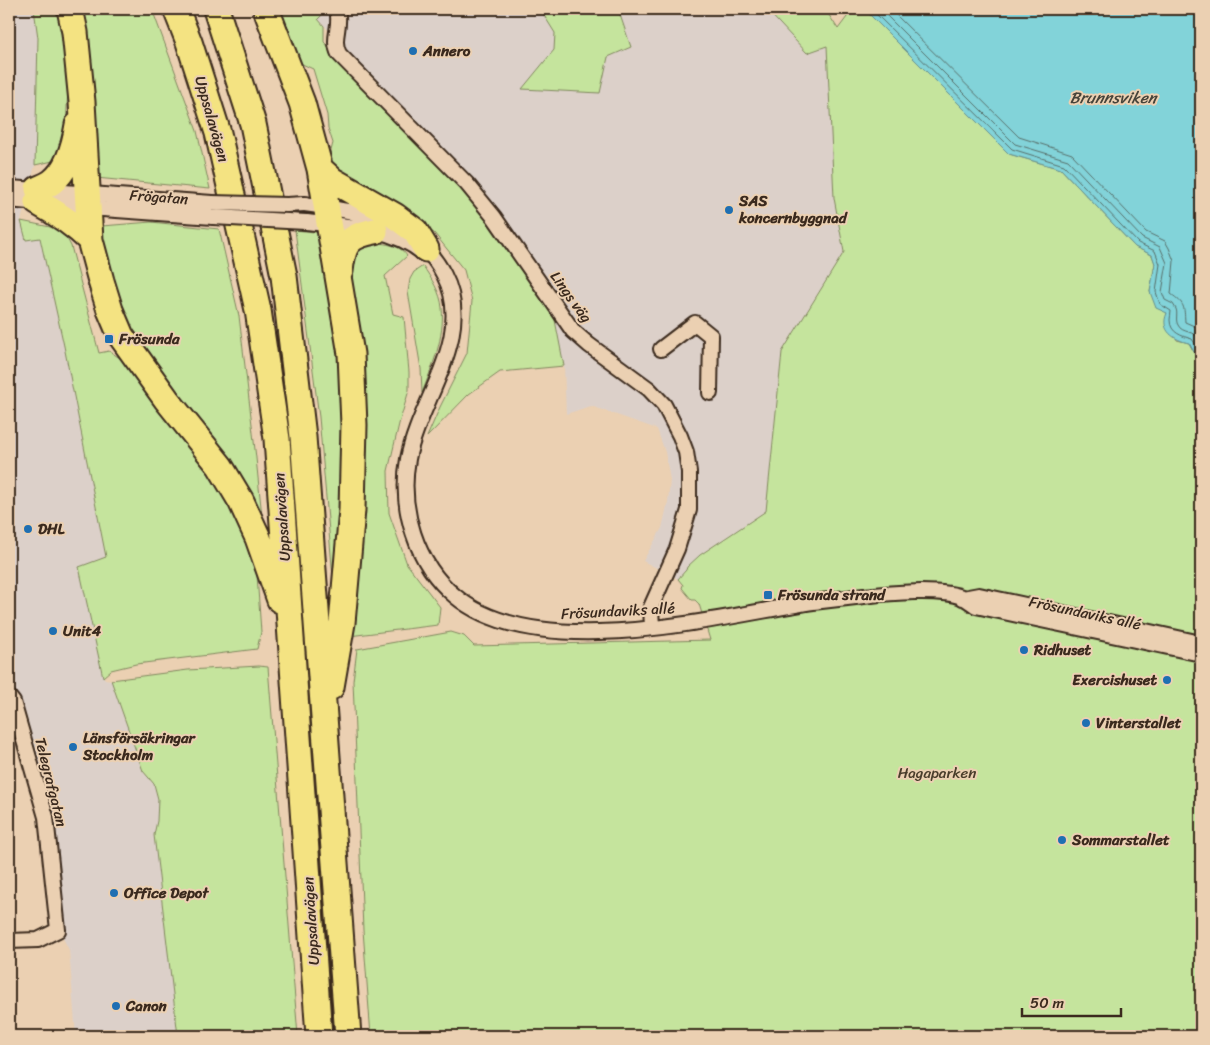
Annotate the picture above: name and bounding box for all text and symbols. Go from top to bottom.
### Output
place label: Annero [422,38,471,64]
marker: Annero [407,45,419,57]
street label: Uppsalavägen [187,73,237,165]
water label: Brunnsviken [1070,83,1159,112]
street label: Frögatan [129,182,189,212]
place label: SAS koncernbyggnad [738,188,848,231]
marker: SAS koncernbyggnad [723,204,735,216]
street label: Lings väg [543,266,599,329]
place label: Frösunda [118,326,180,352]
marker: Frösunda [103,333,115,345]
street label: Uppsalavägen [266,472,298,562]
place label: DHL [38,516,66,542]
marker: DHL [22,523,34,535]
place label: Frösunda strand [777,582,887,608]
street label: Frösundaviks allé [1026,588,1144,638]
marker: Frösunda strand [762,589,774,601]
street label: Frösundaviks allé [560,595,676,627]
place label: Unit4 [63,618,102,644]
marker: Unit4 [47,625,59,637]
place label: Ridhuset [1033,637,1091,663]
marker: Ridhuset [1018,644,1030,656]
place label: Exercishuset [1072,667,1157,693]
marker: Exercishuset [1161,674,1173,686]
place label: Vinterstallet [1096,710,1182,736]
marker: Vinterstallet [1080,717,1092,729]
place label: Länsförsäkringar Stockholm [82,725,197,768]
street label: Telegrafgatan [27,735,75,829]
marker: Länsförsäkringar Stockholm [67,741,79,753]
park label: Hagaparken [898,760,976,786]
place label: Sommarstallet [1071,827,1170,853]
marker: Sommarstallet [1056,834,1068,846]
street label: Uppsalavägen [295,876,327,966]
place label: Office Depot [123,880,209,906]
marker: Office Depot [108,887,120,899]
scale bar [1022,985,1121,1017]
text: 50 m [1030,990,1065,1016]
place label: Canon [125,993,168,1019]
marker: Canon [110,1000,122,1012]

